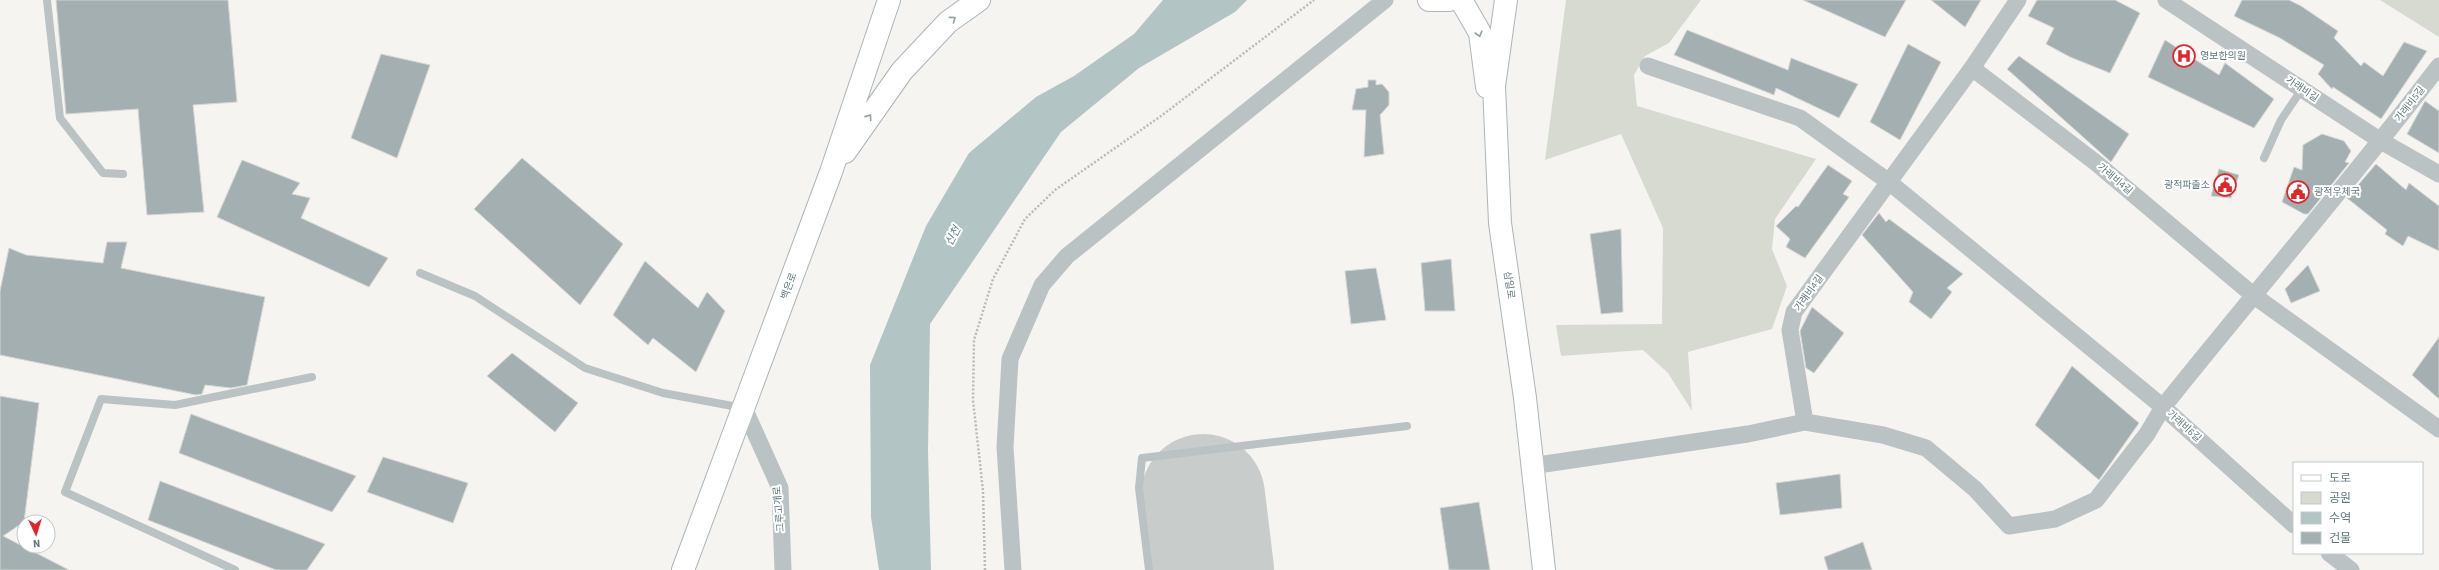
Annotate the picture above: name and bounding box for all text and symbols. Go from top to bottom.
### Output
one-way arrow [949,16,956,24]
one-way arrow [1474,31,1483,38]
hospital icon: 영보한의원 [2171,43,2197,69]
place label: 영보한의원 [2200,49,2246,63]
street label: 가래비길 [2283,73,2321,105]
street label: 가래비5길 [2392,83,2428,125]
one-way arrow [864,115,871,122]
street label: 가래비4길 [2094,160,2136,198]
public building icon: 광적파출소 [2212,172,2238,198]
place label: 광적파출소 [2164,178,2210,192]
public building icon: 광적우체국 [2285,179,2311,205]
place label: 광적우체국 [2314,185,2360,199]
water label: 신천 [942,222,965,248]
street label: 삼일로 [1500,270,1518,300]
street label: 백은로 [778,271,800,301]
street label: 가래비4길 [1791,272,1827,314]
street label: 가래비6길 [2164,407,2204,445]
legend [2293,462,2423,554]
text: 도로 [2329,470,2351,487]
street label: 그루고개로 [770,485,788,533]
text: 공원 [2329,490,2351,507]
text: 수역 [2329,510,2351,527]
north arrow [16,514,56,554]
text: 건물 [2329,530,2351,547]
text: N [32,536,41,551]

